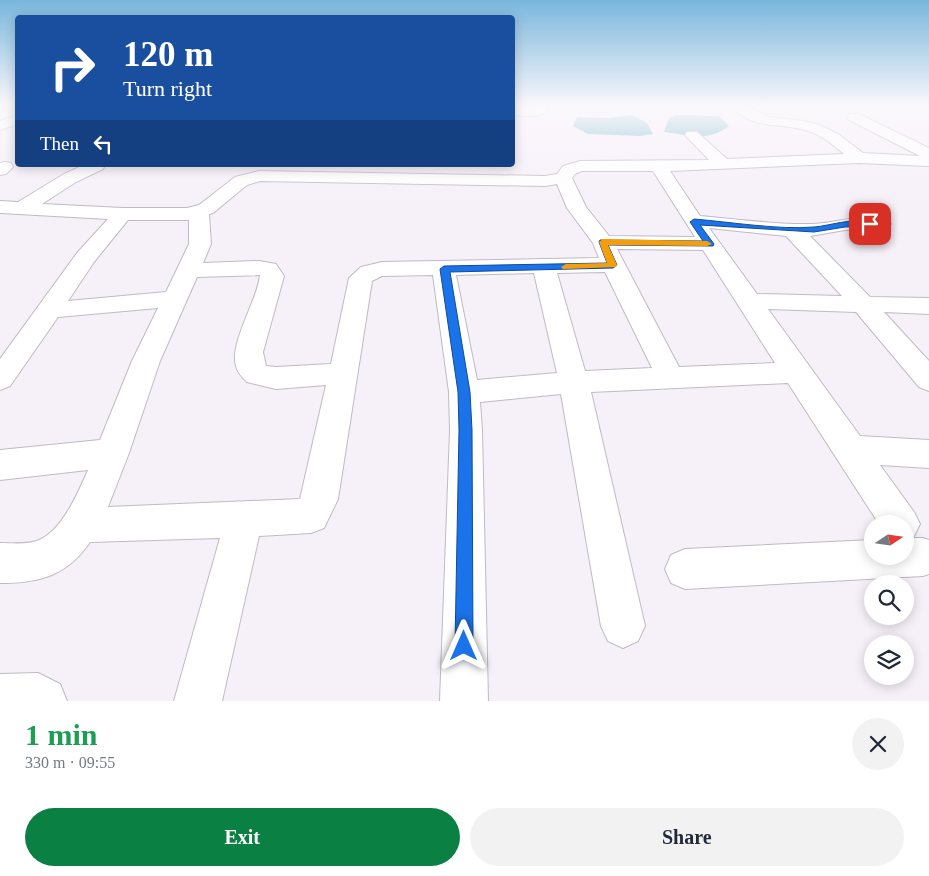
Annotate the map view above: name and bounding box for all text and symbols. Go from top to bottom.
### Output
icon: right [40,35,105,100]
text: 120 m [123,35,213,74]
text: Turn right [123,76,212,101]
icon: left [89,130,117,158]
text: Then [40,133,79,154]
pin [849,203,891,245]
icon: arrive [856,210,884,238]
north arrow [864,515,914,565]
map controls [864,515,914,685]
button: search [864,575,914,625]
position arrow [437,619,489,671]
button: layers [864,635,914,685]
text: 1 min [25,718,98,751]
button: close [852,718,904,770]
text: 330 m · 09:55 [25,754,115,771]
button: Exit [25,808,460,866]
button: Share [470,808,904,866]

